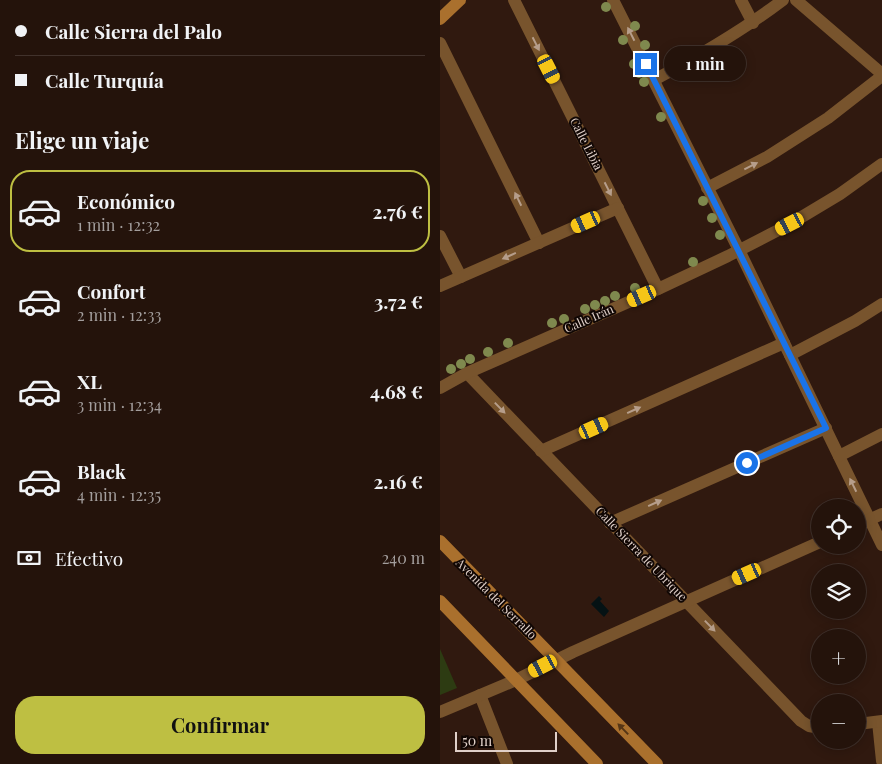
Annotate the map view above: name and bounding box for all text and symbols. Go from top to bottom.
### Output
text: Calle Sierra del Palo [45,18,222,44]
one-way arrow [626,28,635,41]
one-way arrow [532,36,540,51]
callout: 1 min [664,46,746,82]
car [535,52,562,86]
route end [635,53,657,75]
text: 1 min [685,53,725,74]
text: Calle Turquía [45,67,164,93]
street label: Calle Libia [567,115,607,173]
text: Elige un viaje [15,125,149,155]
one-way arrow [743,162,758,170]
one-way arrow [604,182,612,196]
text: Económico [77,188,175,214]
icon: car [17,189,62,234]
one-way arrow [514,192,522,206]
text: 2.76 € [372,198,423,224]
car [569,209,602,235]
car [773,211,806,237]
text: 1 min · 12:32 [77,214,160,235]
one-way arrow [502,253,516,261]
text: Confort [77,278,145,304]
icon: car [17,279,62,324]
car [625,283,658,309]
text: 3.72 € [374,288,423,314]
street label: Calle Irán [561,300,616,336]
text: 2 min · 12:33 [77,304,162,325]
text: XL [77,368,102,394]
icon: car [17,369,62,414]
text: 4.68 € [370,378,423,404]
text: 3 min · 12:34 [77,394,162,415]
one-way arrow [494,402,506,414]
one-way arrow [627,406,641,414]
car [577,415,610,441]
route start [736,452,758,474]
text: Black [77,458,126,484]
icon: car [17,459,62,504]
text: 2.16 € [373,468,423,494]
one-way arrow [849,478,857,492]
text: 4 min · 12:35 [77,484,161,505]
one-way arrow [648,499,662,507]
map controls [811,499,866,749]
button: locate [811,499,866,554]
street label: Calle Sierra de Ubrique [592,503,691,604]
icon: cash [15,544,43,572]
text: Efectivo [55,545,123,571]
text: 240 m [382,547,425,568]
street label: Avenida del Serrallo [452,554,541,642]
car [730,561,763,587]
button: layers [811,564,866,619]
one-way arrow [704,620,716,632]
button: + [811,629,866,684]
car [526,653,559,679]
button: − [811,694,866,749]
button: Confirmar [15,696,425,754]
one-way arrow [617,723,629,735]
scale bar [455,729,558,752]
text: 50 m [462,731,492,750]

